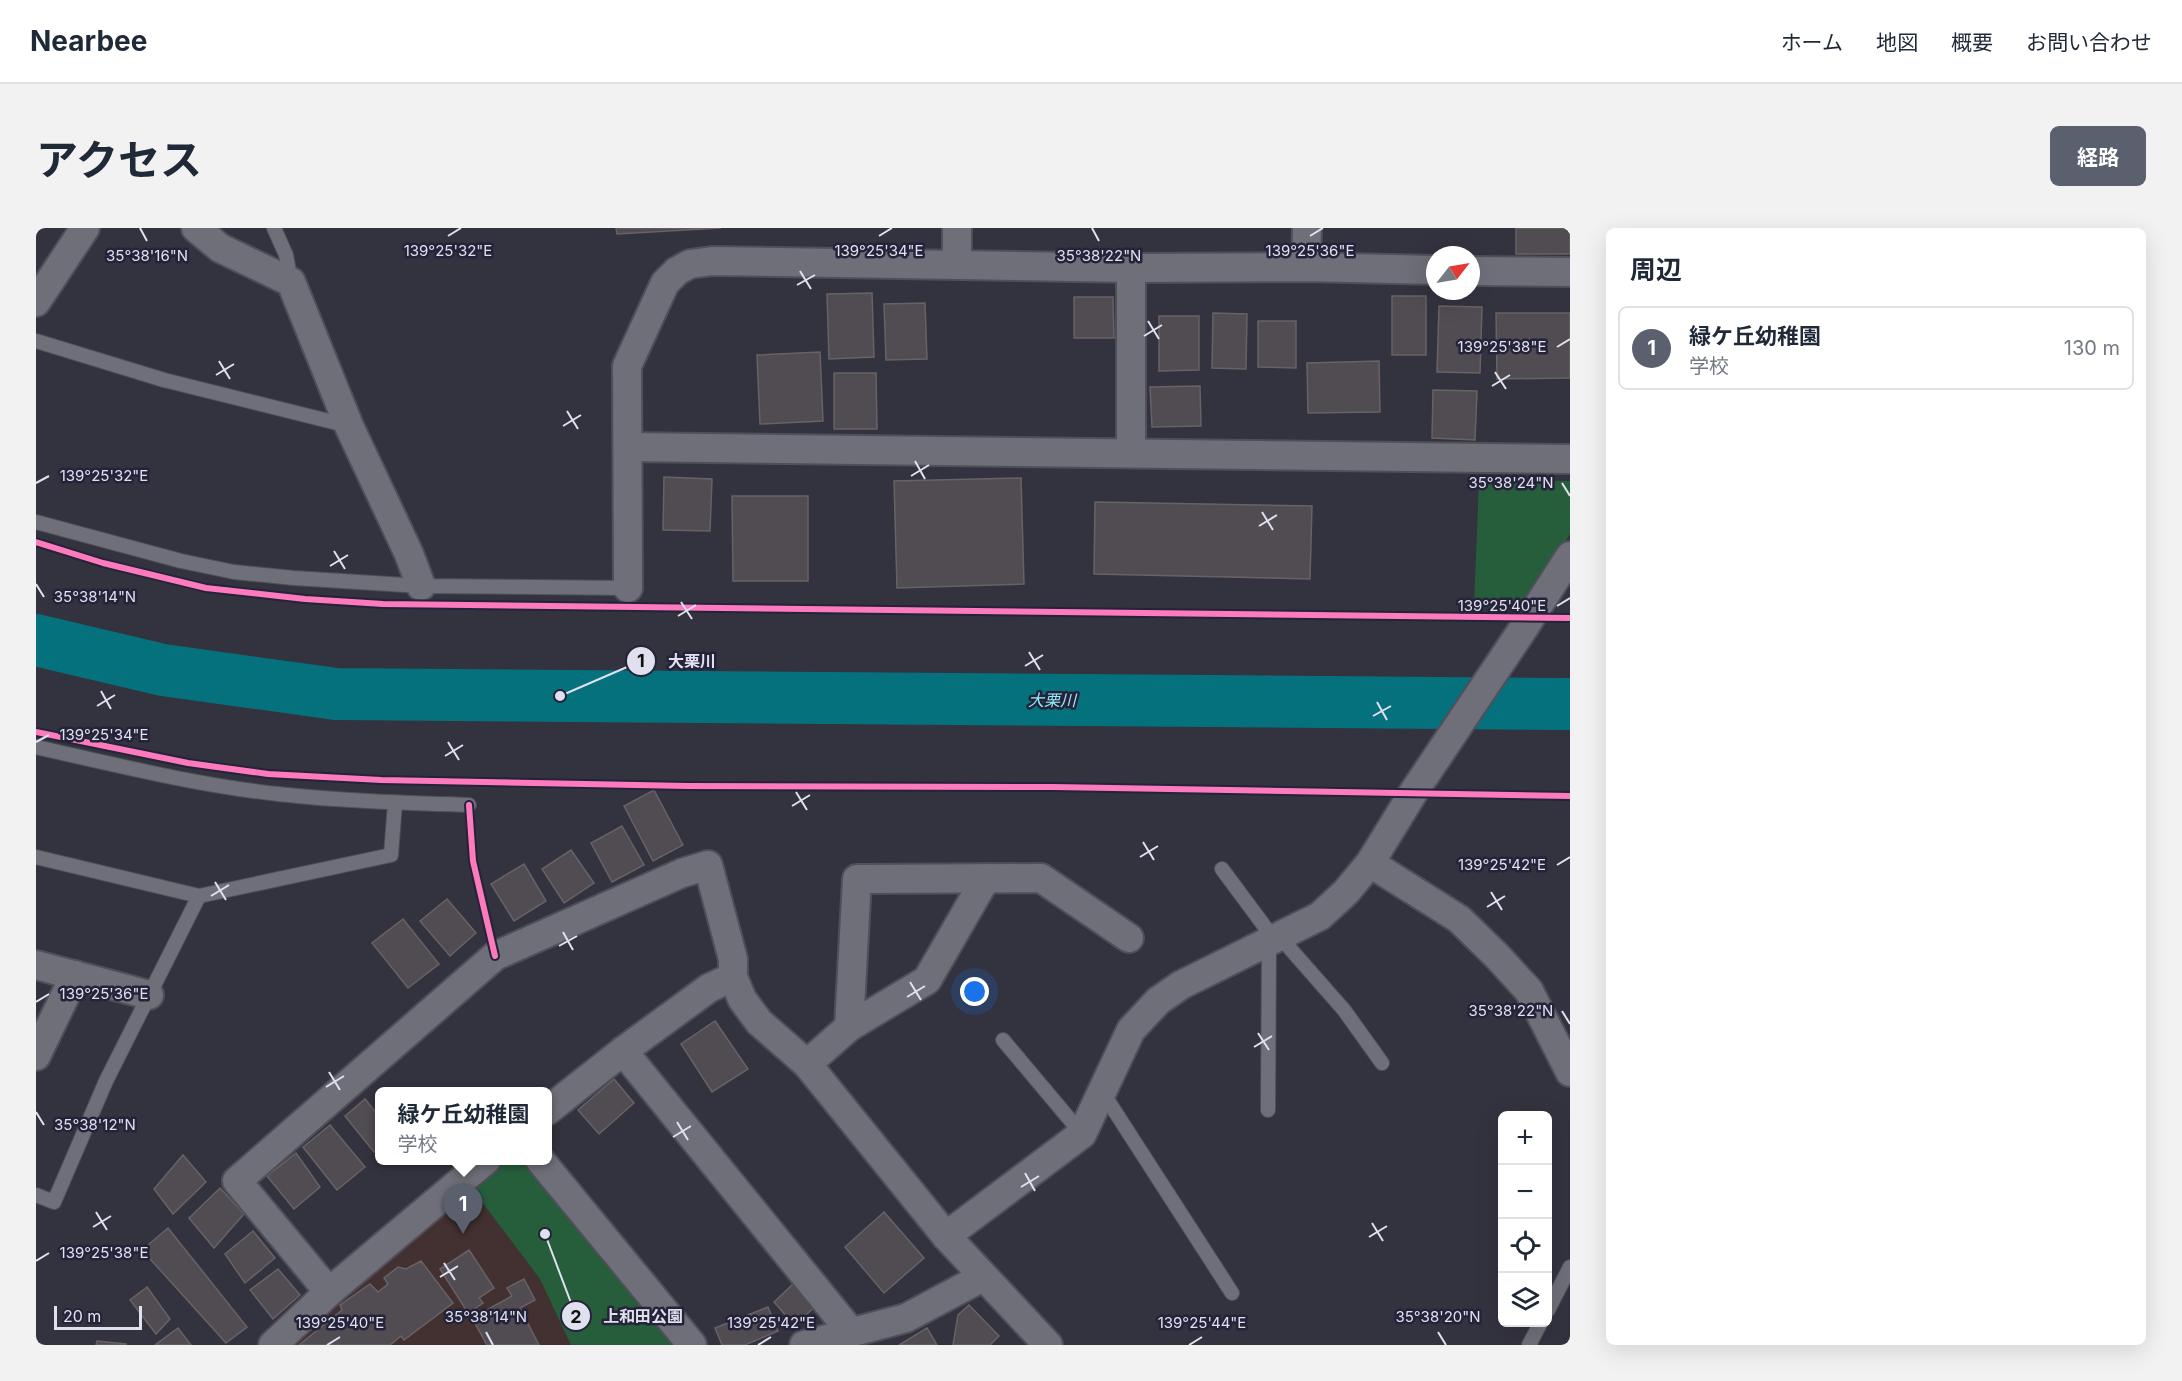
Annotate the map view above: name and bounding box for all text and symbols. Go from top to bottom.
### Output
text: Nearbee [30,24,147,58]
text: ホーム [1781,30,1843,55]
text: 地図 [1876,30,1918,55]
text: 概要 [1951,30,1993,55]
text: お問い合わせ [2026,30,2152,55]
button: 経路 [2050,126,2146,186]
text: アクセス [36,134,202,185]
text: 139°25'32"E [404,241,492,260]
text: 139°25'34"E [834,241,924,260]
text: 139°25'36"E [1266,241,1354,260]
text: 35°38'16"N [106,246,188,265]
text: 35°38'22"N [1057,246,1141,265]
north arrow [1426,246,1480,300]
text: 周辺 [1630,254,1682,285]
text: 緑ケ丘幼稚園 [1689,323,1821,349]
text: 1 [1647,336,1656,360]
text: 130 m [2064,336,2120,360]
text: 139°25'38"E [1458,337,1546,356]
text: 学校 [1689,354,1729,378]
text: 139°25'32"E [60,466,148,485]
text: 35°38'24"N [1468,473,1554,492]
text: 35°38'14"N [54,587,136,606]
text: 139°25'40"E [1458,596,1546,615]
callout: 大栗川 [626,644,728,678]
text: 1 [637,650,645,671]
text: 大栗川 [668,651,716,671]
water label: 大栗川 [1028,690,1078,710]
text: 139°25'34"E [59,725,149,744]
text: 139°25'42"E [1458,855,1546,874]
your location [960,977,989,1006]
text: 139°25'36"E [60,984,148,1003]
text: 35°38'22"N [1469,1001,1553,1020]
popup [375,1087,552,1165]
text: 緑ケ丘幼稚園 [397,1101,530,1127]
map controls [1498,1111,1552,1327]
button: + [1498,1111,1552,1165]
text: 35°38'12"N [54,1115,136,1134]
text: 学校 [397,1132,437,1156]
button: − [1498,1165,1552,1219]
pin: 1 [444,1184,482,1234]
button: locate [1498,1219,1552,1273]
text: 139°25'38"E [60,1243,148,1262]
button: layers [1498,1273,1552,1327]
callout: 上和田公園 [561,1299,695,1333]
scale bar [54,1303,142,1330]
text: 20 m [63,1306,101,1326]
text: 2 [570,1306,582,1327]
text: 上和田公園 [603,1306,683,1326]
text: 35°38'14"N [445,1307,527,1326]
text: 35°38'20"N [1395,1307,1481,1326]
text: 139°25'40"E [296,1313,384,1332]
text: 139°25'42"E [727,1313,815,1332]
text: 139°25'44"E [1158,1313,1246,1332]

